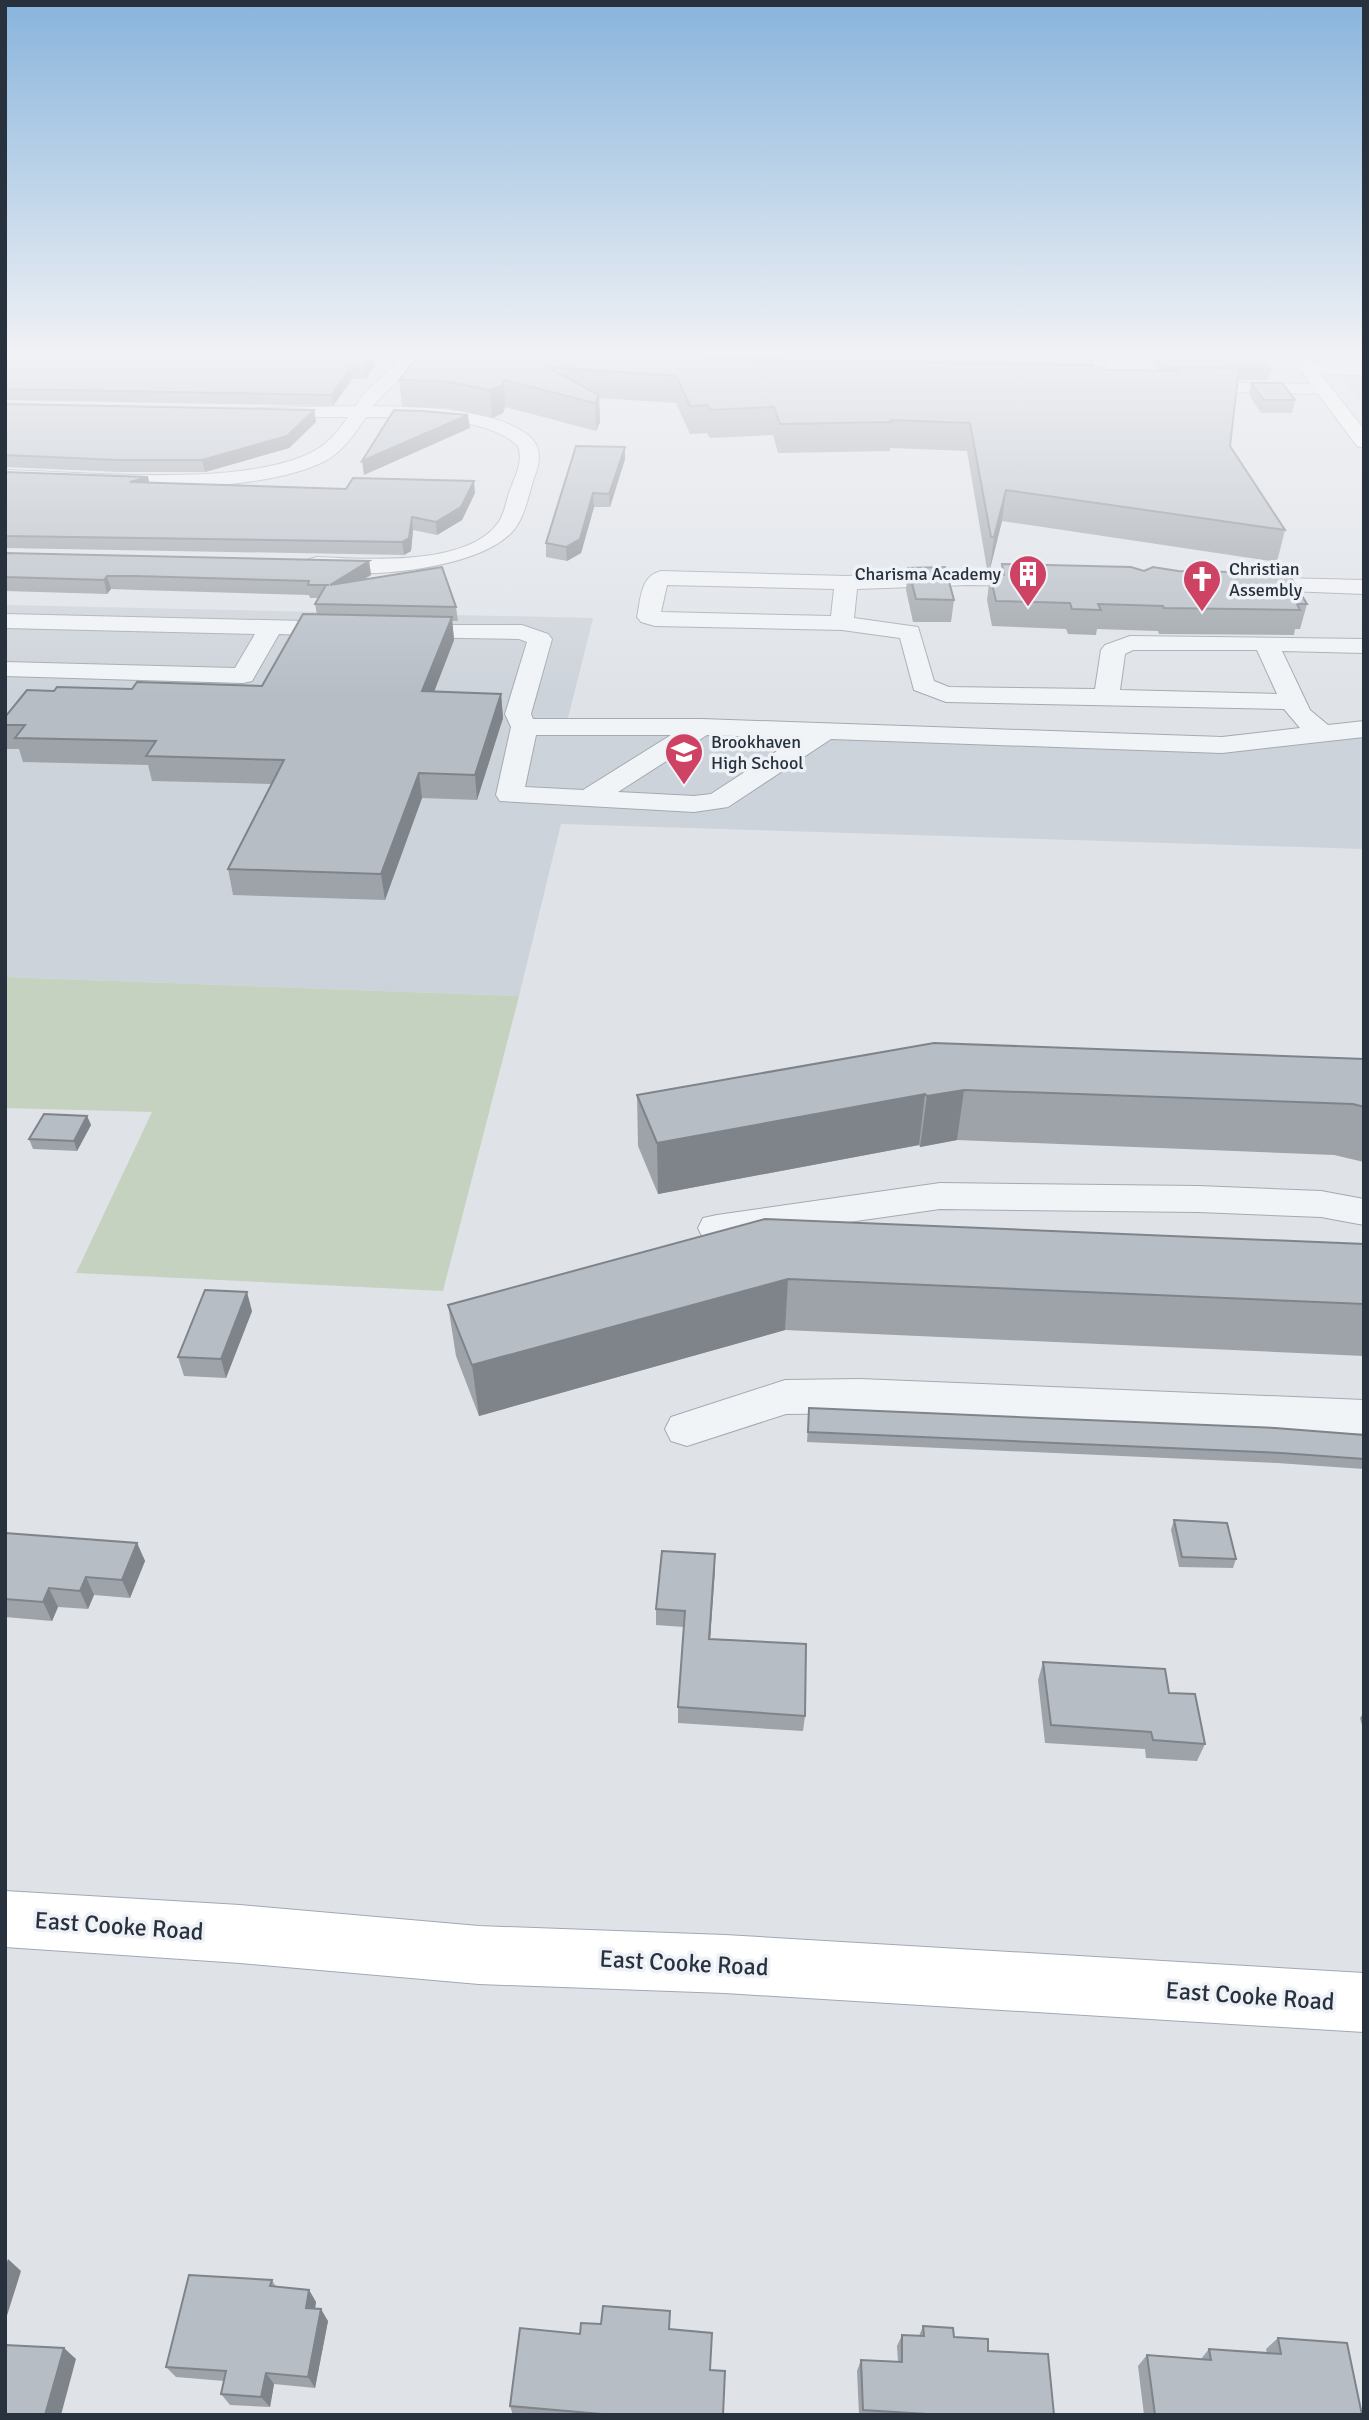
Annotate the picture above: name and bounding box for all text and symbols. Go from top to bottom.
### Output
building icon: Charisma Academy [1007,553,1049,608]
church icon: Christian Assembly [1181,558,1223,613]
place label: Christian Assembly [1229,558,1303,601]
place label: Charisma Academy [855,563,1002,585]
school or university icon: Brookhaven High School [663,731,705,786]
place label: Brookhaven High School [711,731,804,774]
street label: East Cooke Road [34,1905,204,1947]
street label: East Cooke Road [599,1944,769,1982]
street label: East Cooke Road [1165,1975,1335,2017]

